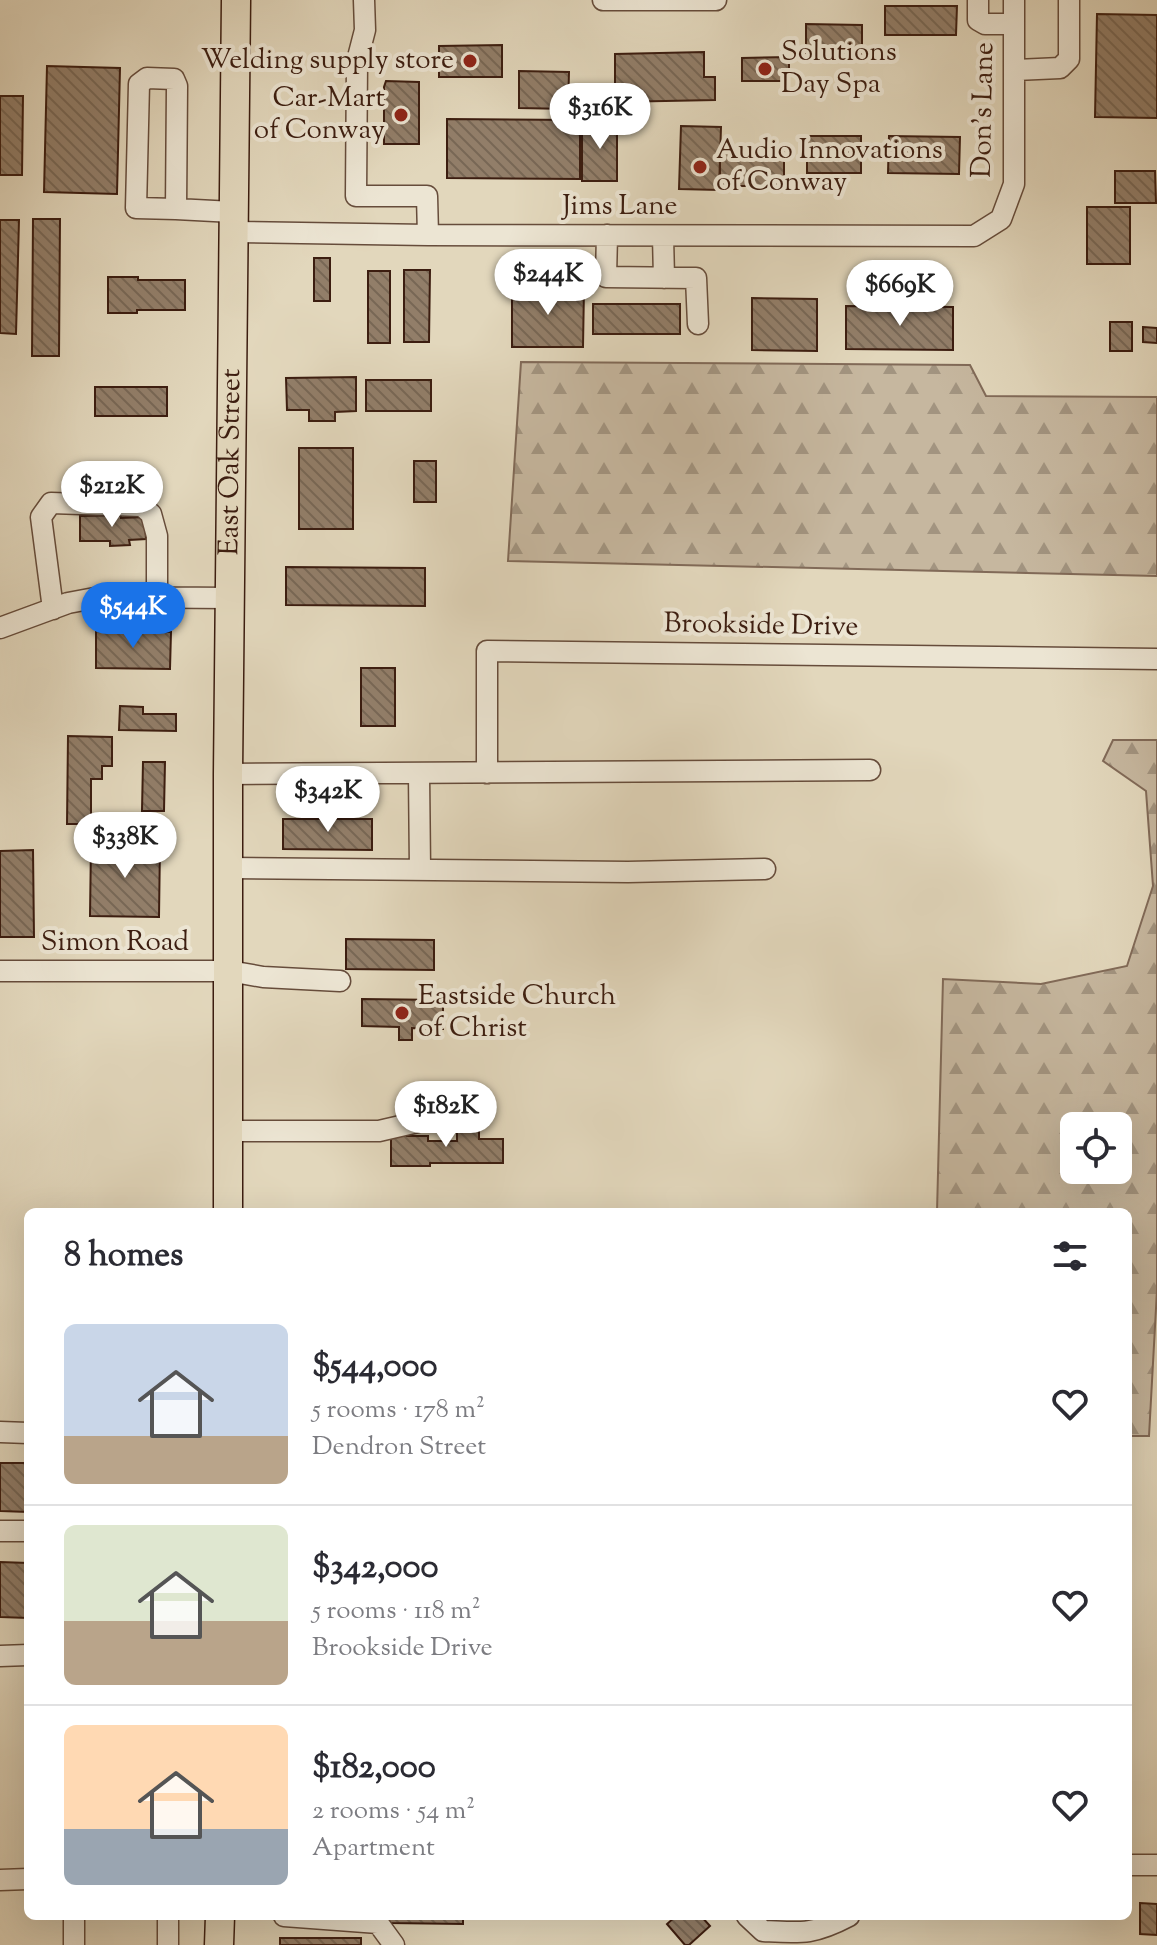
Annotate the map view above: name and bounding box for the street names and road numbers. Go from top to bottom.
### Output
street label: Don's Lane [963,42,1005,178]
street label: Jims Lane [560,187,678,227]
street label: East Oak Street [210,368,252,556]
street label: Brookside Drive [663,604,859,648]
street label: Simon Road [41,923,189,963]

